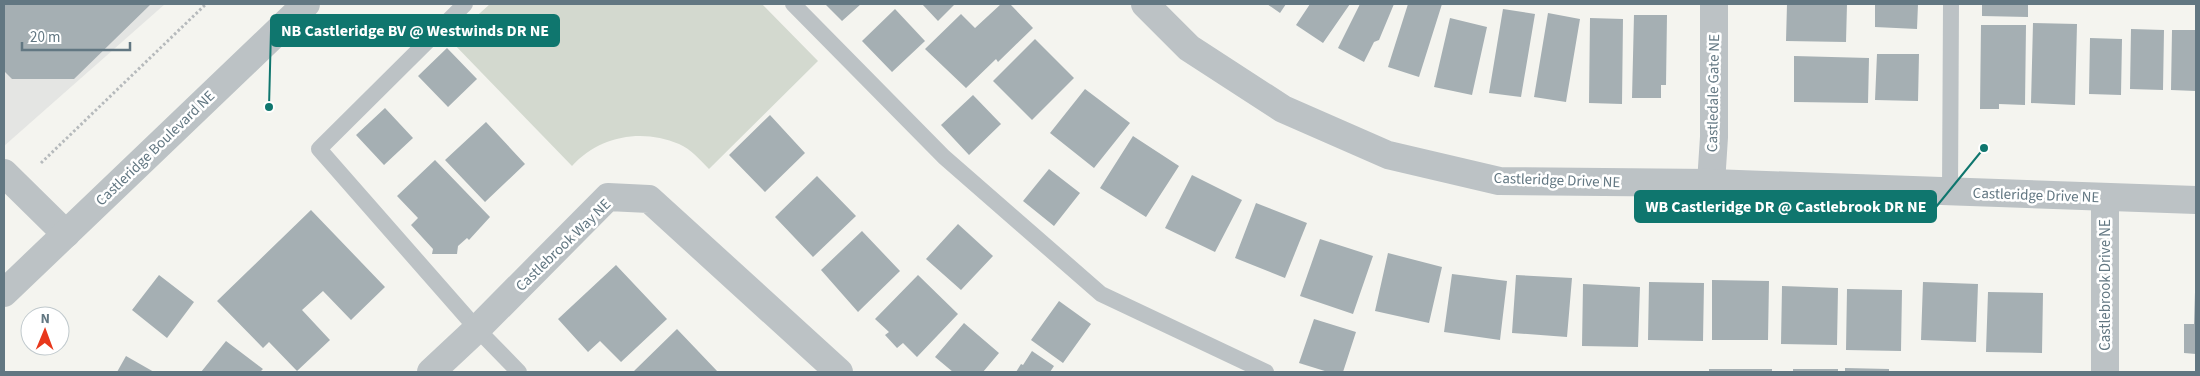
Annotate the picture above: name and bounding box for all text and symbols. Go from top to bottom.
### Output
callout: NB Castleridge BV @ Westwinds DR NE [271,15,559,46]
scale bar [22,20,130,52]
text: NB Castleridge BV @ Westwinds DR NE [281,20,549,42]
text: 20 m [30,27,60,48]
street label: Castledale Gate NE [1702,34,1725,152]
street label: Castleridge Boulevard NE [91,86,220,211]
street label: Castleridge Drive NE [1493,168,1621,193]
street label: Castleridge Drive NE [1972,183,2100,208]
callout: WB Castleridge DR @ Castlebrook DR NE [1635,191,1936,222]
street label: Castlebrook Way NE [511,194,616,296]
text: WB Castleridge DR @ Castlebrook DR NE [1645,196,1927,218]
street label: Castlebrook Drive NE [2095,219,2116,351]
north arrow [20,306,70,356]
text: N [40,309,50,329]

